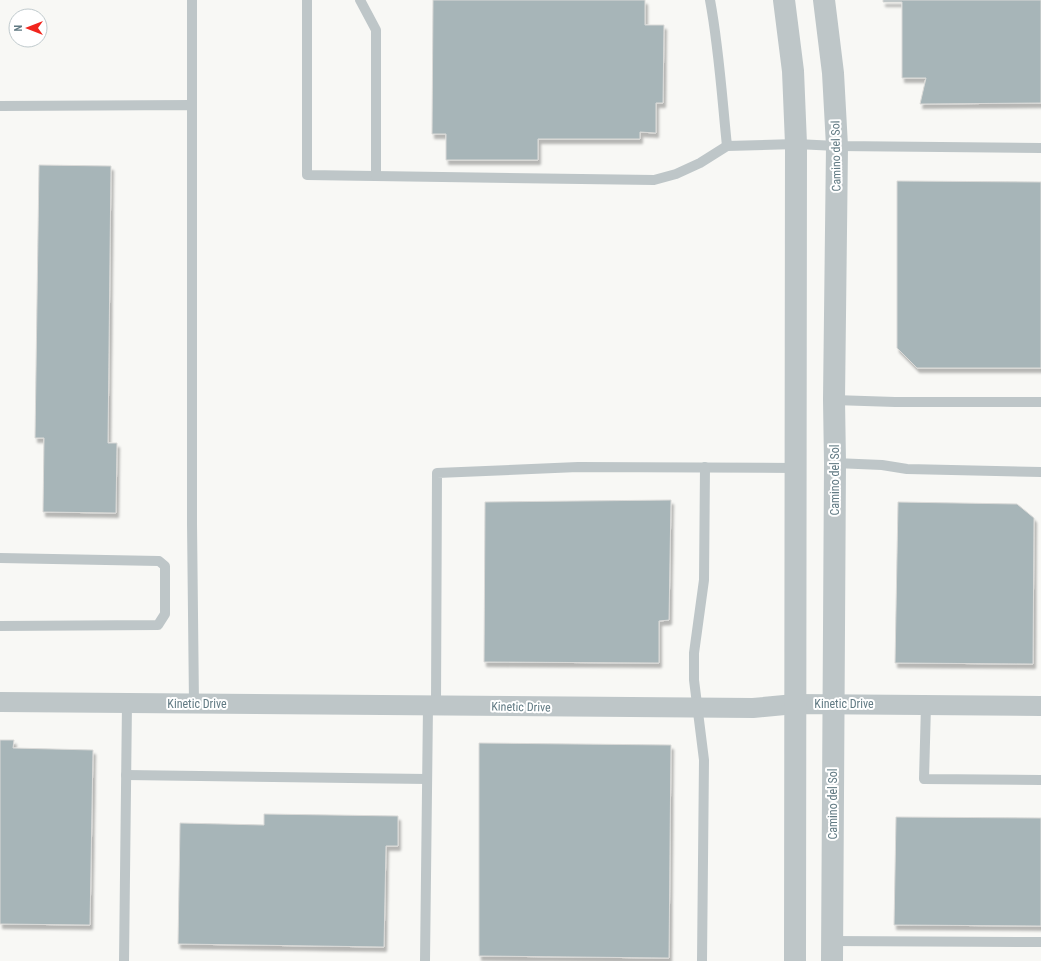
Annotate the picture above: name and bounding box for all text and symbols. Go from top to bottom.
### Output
north arrow [8,8,48,48]
text: N [12,24,25,31]
street label: Camino del Sol [828,120,844,192]
street label: Camino del Sol [828,444,842,516]
street label: Kinetic Drive [167,697,227,711]
street label: Kinetic Drive [814,697,874,711]
street label: Kinetic Drive [491,699,551,715]
street label: Camino del Sol [826,768,840,840]

